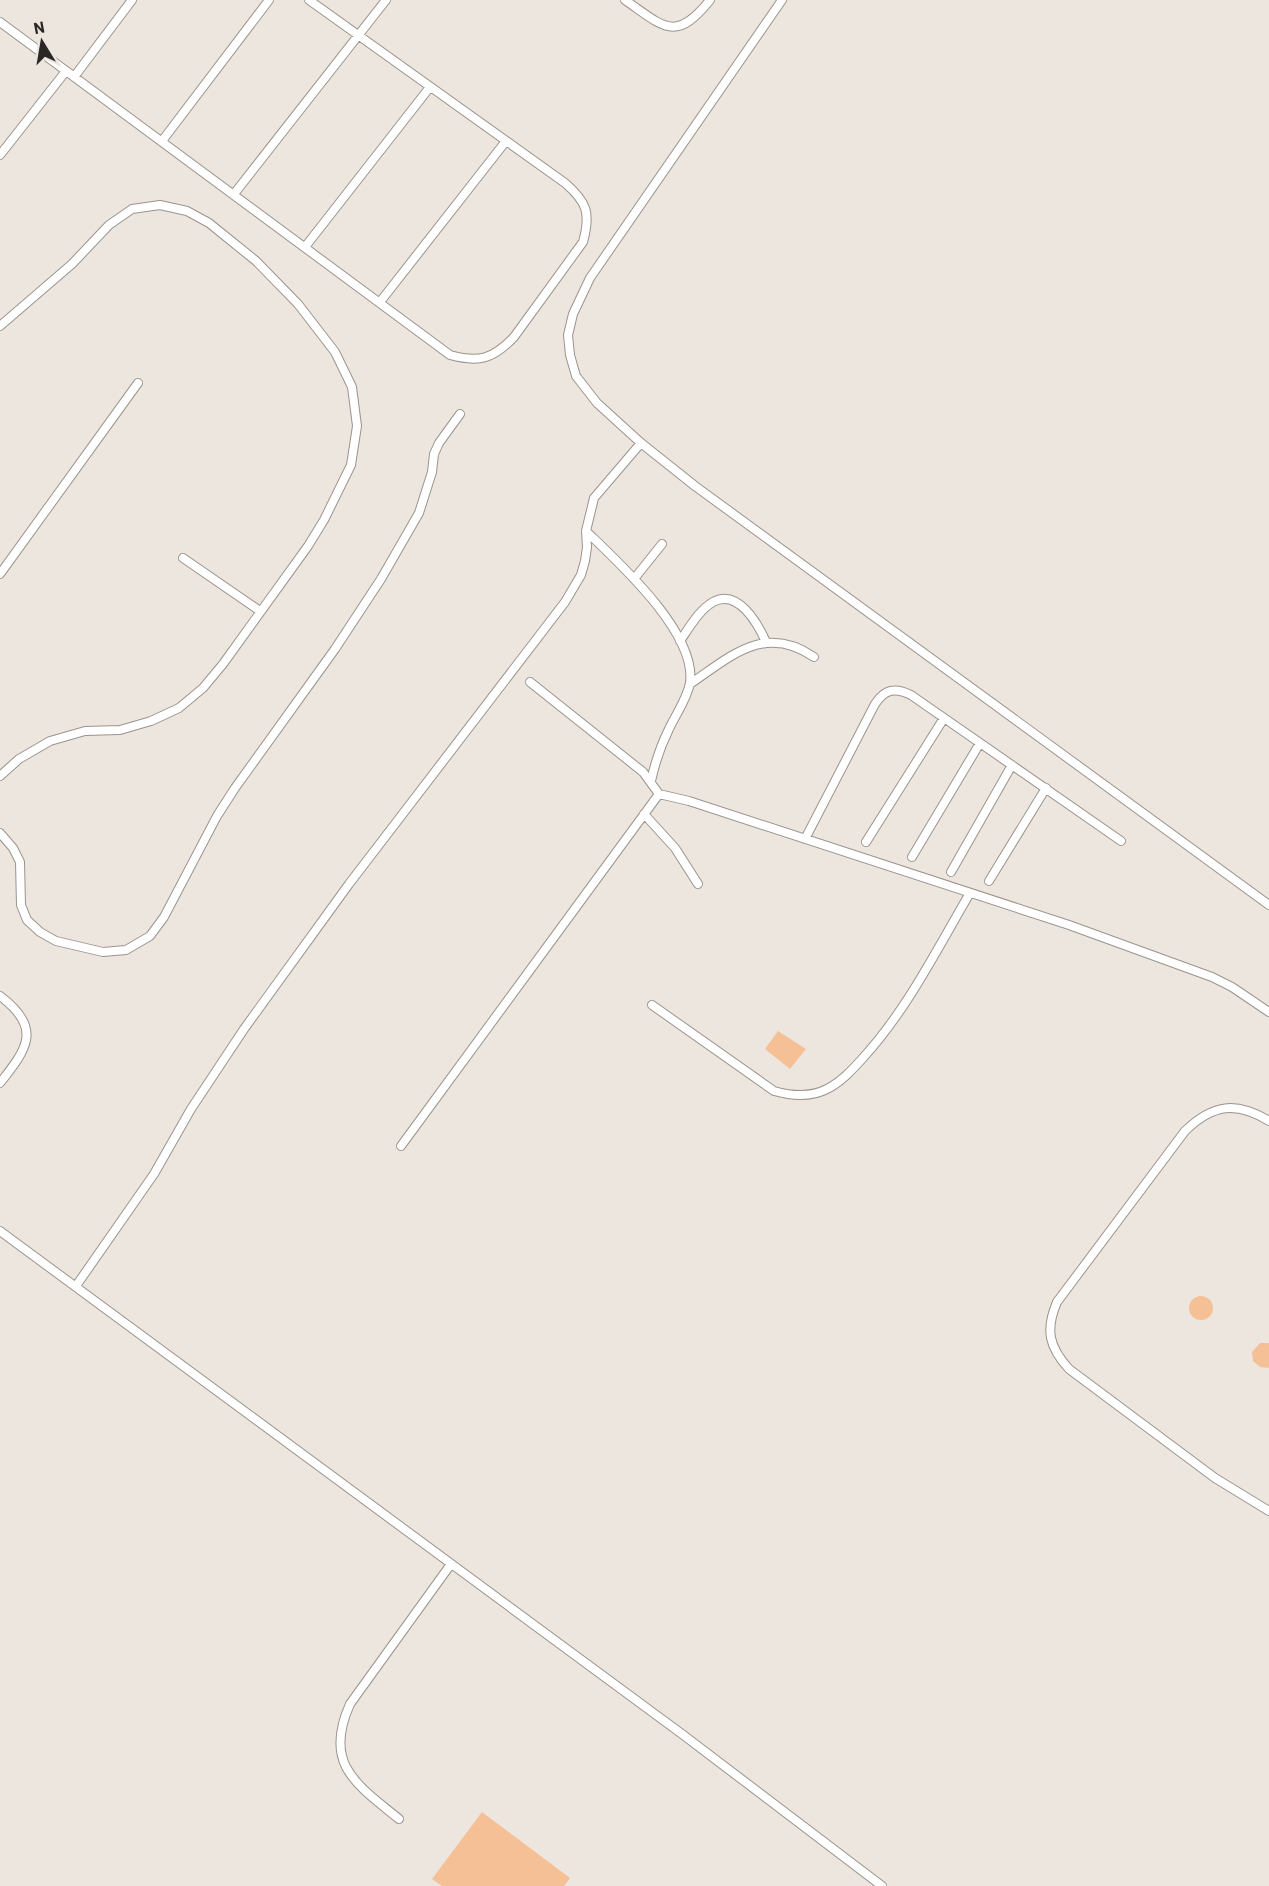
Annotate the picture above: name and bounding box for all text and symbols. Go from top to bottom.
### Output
north arrow [12,12,72,72]
text: N [32,16,46,37]

